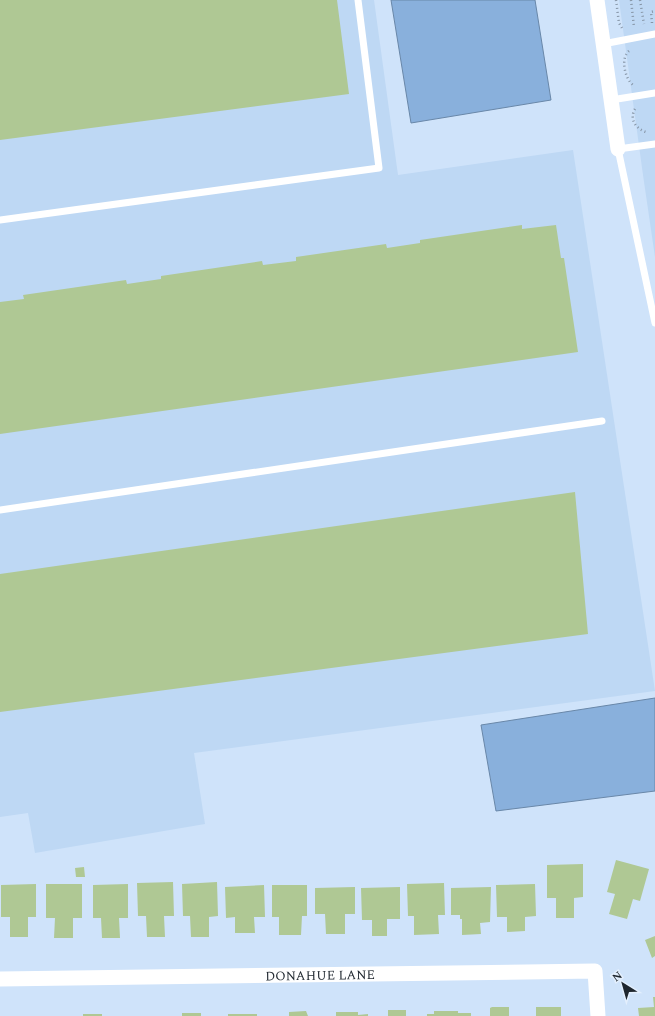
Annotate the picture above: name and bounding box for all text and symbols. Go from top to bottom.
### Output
north arrow [603,964,643,1004]
street label: DONAHUE LANE [265,965,375,986]
text: N [609,967,626,986]

